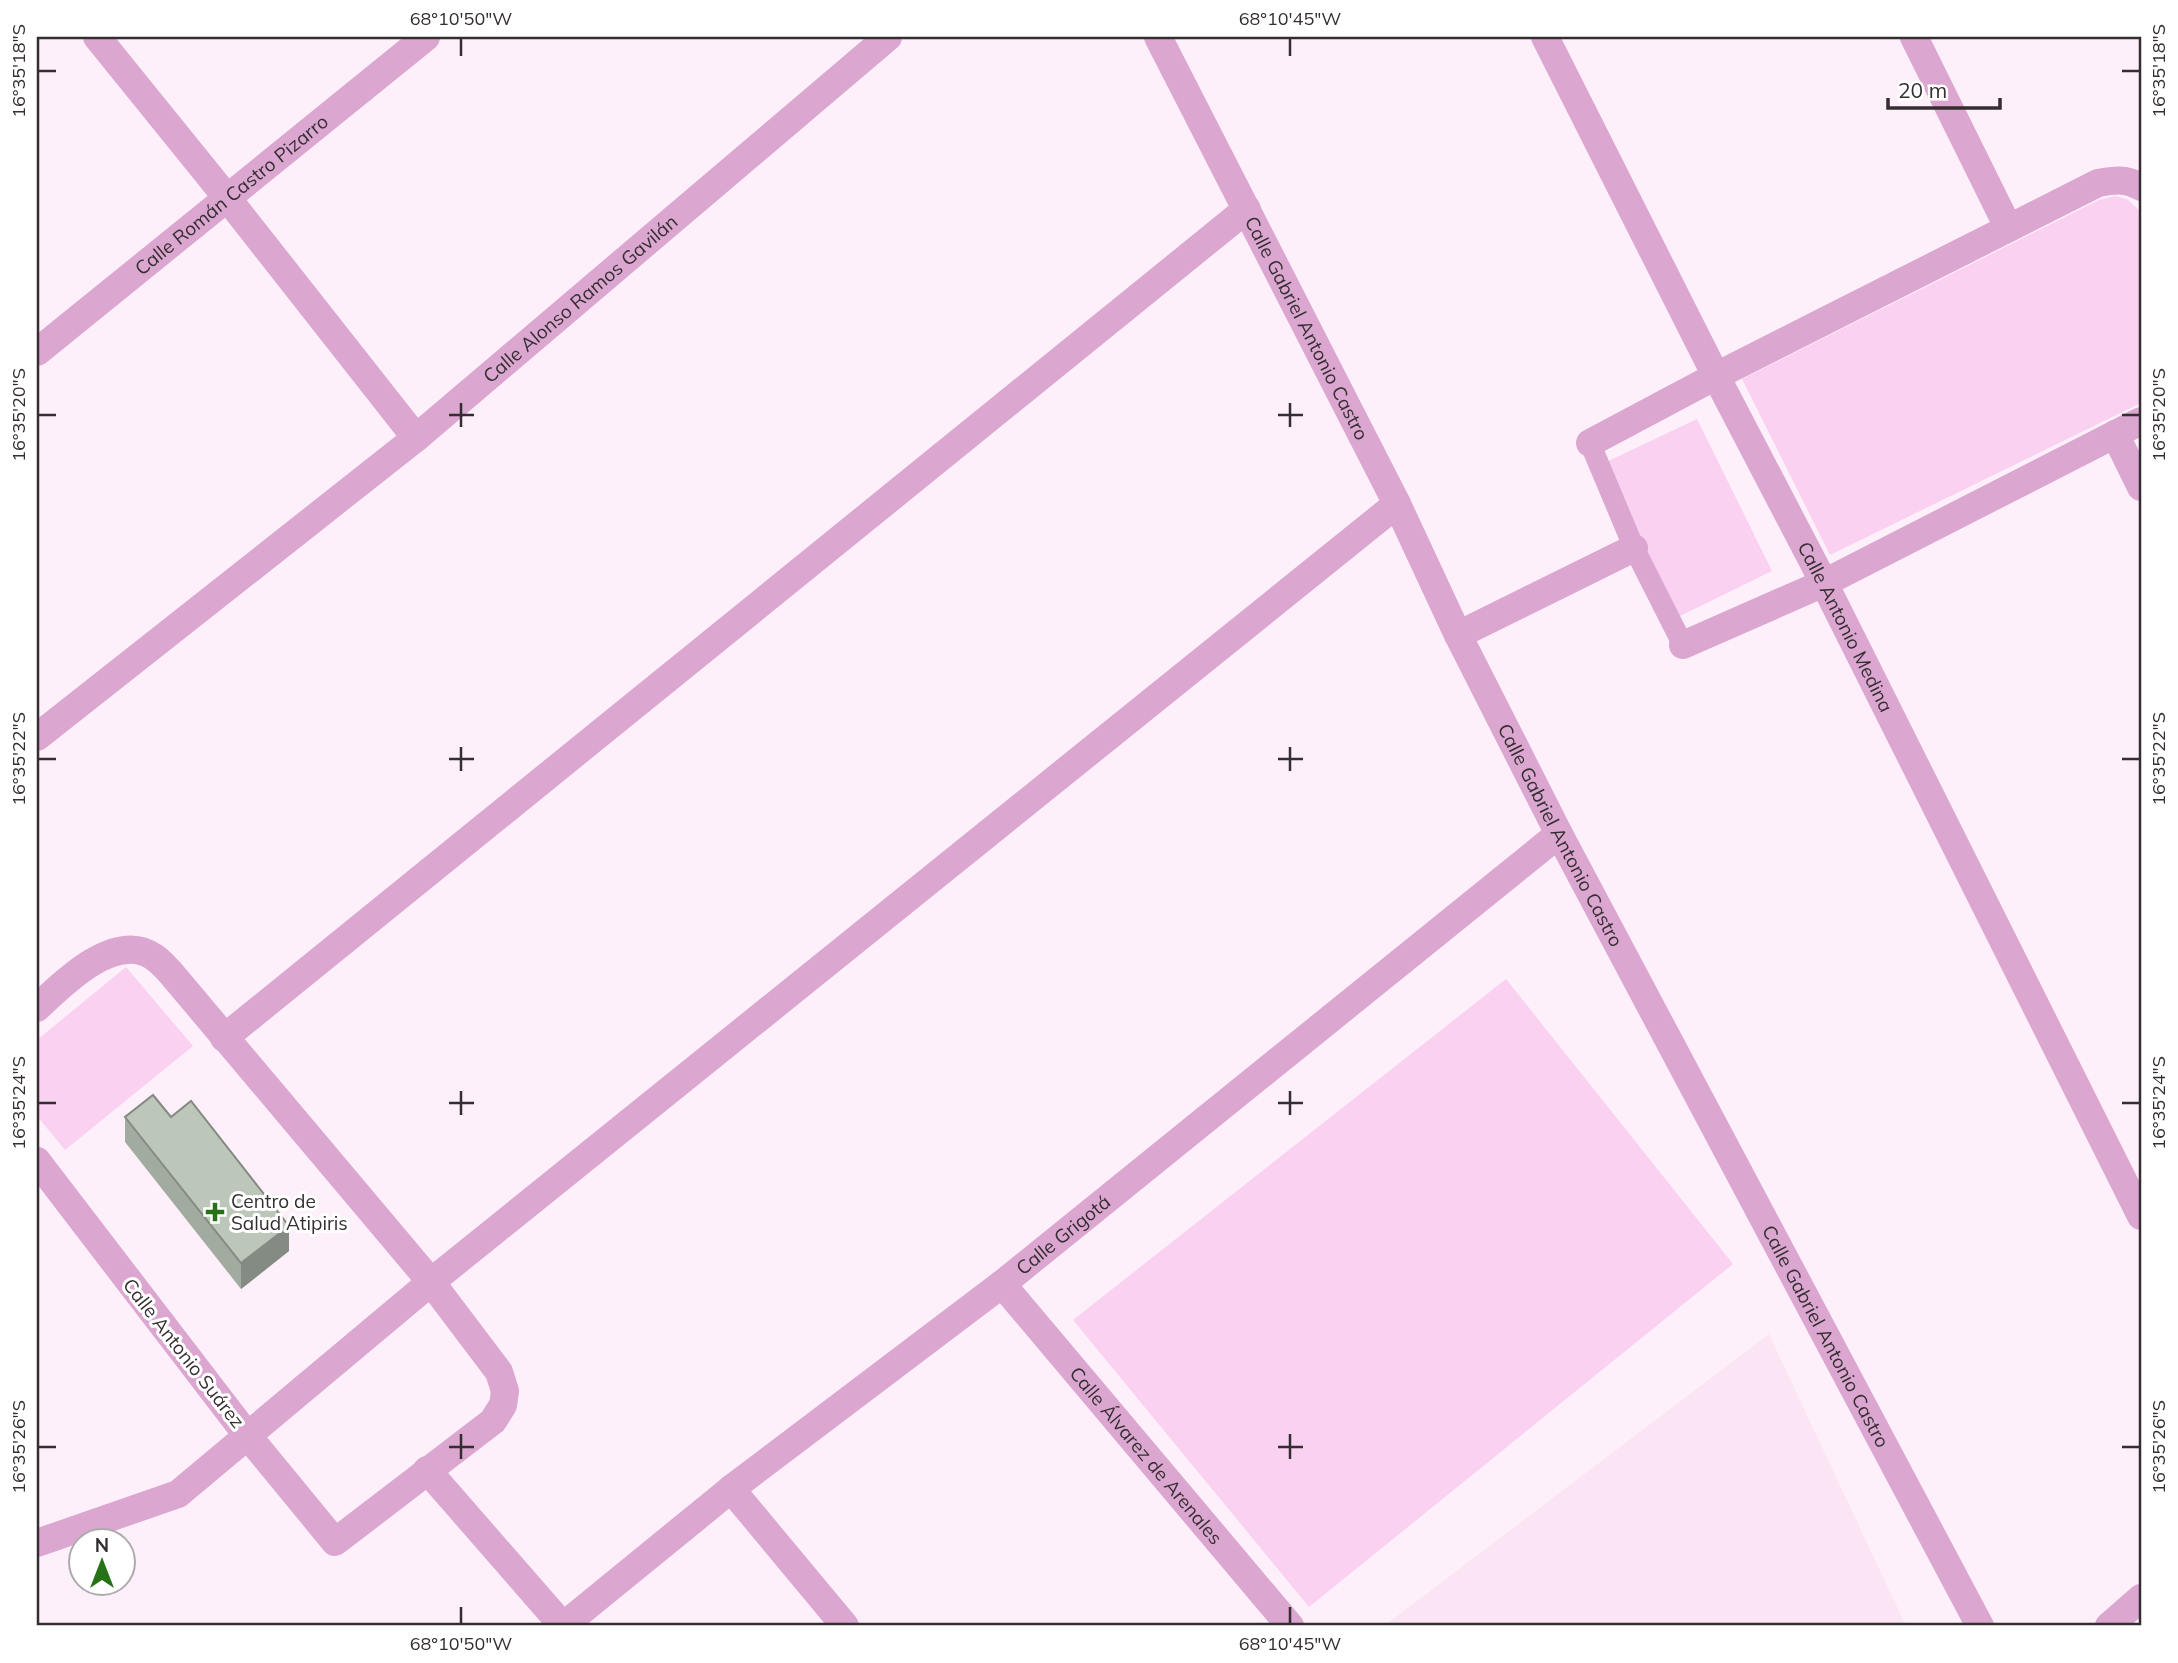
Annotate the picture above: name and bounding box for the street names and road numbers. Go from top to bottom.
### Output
street label: Calle Román Castro Pizarro [130,109,333,280]
street label: Calle Alonso Ramos Gavilán [478,209,682,388]
street label: Calle Gabriel Antonio Castro [1240,212,1374,444]
street label: Calle Antonio Medina [1793,538,1899,716]
street label: Calle Gabriel Antonio Castro [1493,719,1629,951]
street label: Calle Grigotá [1011,1190,1115,1280]
street label: Calle Gabriel Antonio Castro [1757,1221,1895,1451]
street label: Calle Antonio Suárez [118,1273,250,1433]
street label: Calle Álvarez de Arenales [1065,1362,1228,1549]

